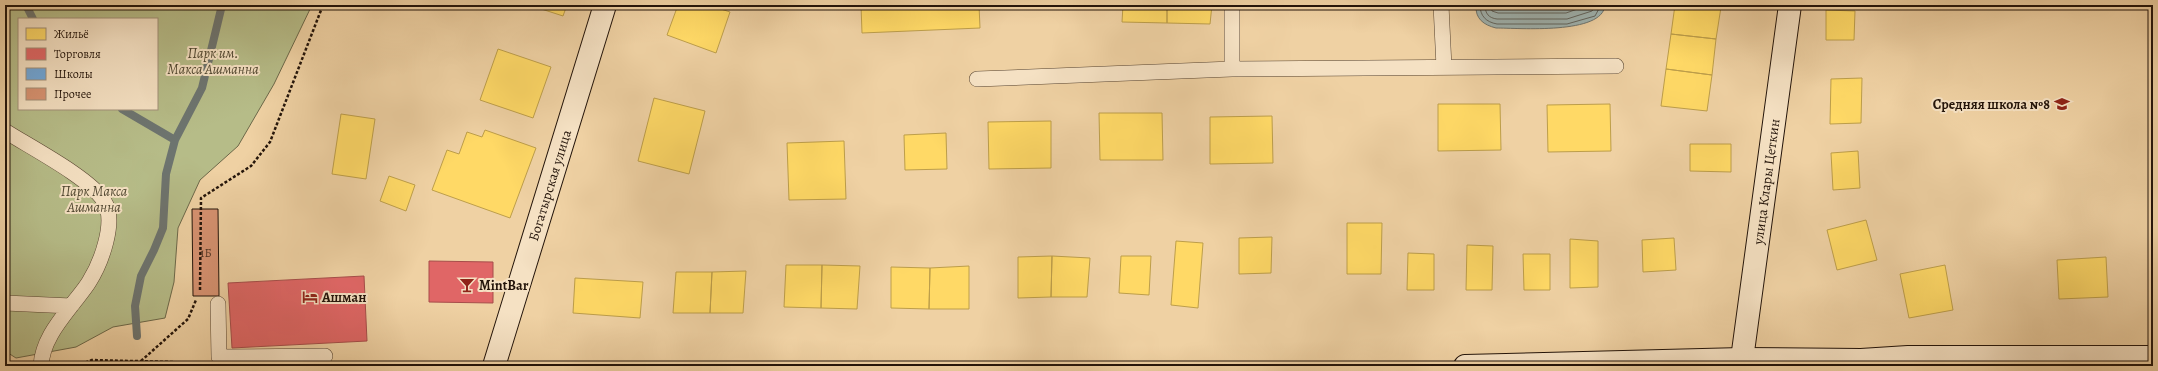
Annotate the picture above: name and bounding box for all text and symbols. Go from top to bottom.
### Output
legend [18,18,158,110]
text: Жильё [54,26,89,42]
park label: Парк им. Макса Ашманна [167,44,259,79]
text: Торговля [54,46,101,62]
text: Школы [54,66,93,82]
text: Прочее [54,86,92,102]
place label: Средняя школа №8 [1933,95,2050,114]
school or university icon: Средняя школа №8 [2053,95,2071,113]
street label: улица Клары Цеткин [1748,118,1784,247]
street label: Богатырская улица [523,127,576,243]
park label: Парк Макса Ашманна [61,182,128,217]
house number: 1Б [200,245,212,261]
bar icon: MintBar [458,276,476,294]
place label: MintBar [479,276,529,295]
hotel icon: Ашман [301,288,319,306]
place label: Ашман [321,288,366,307]

